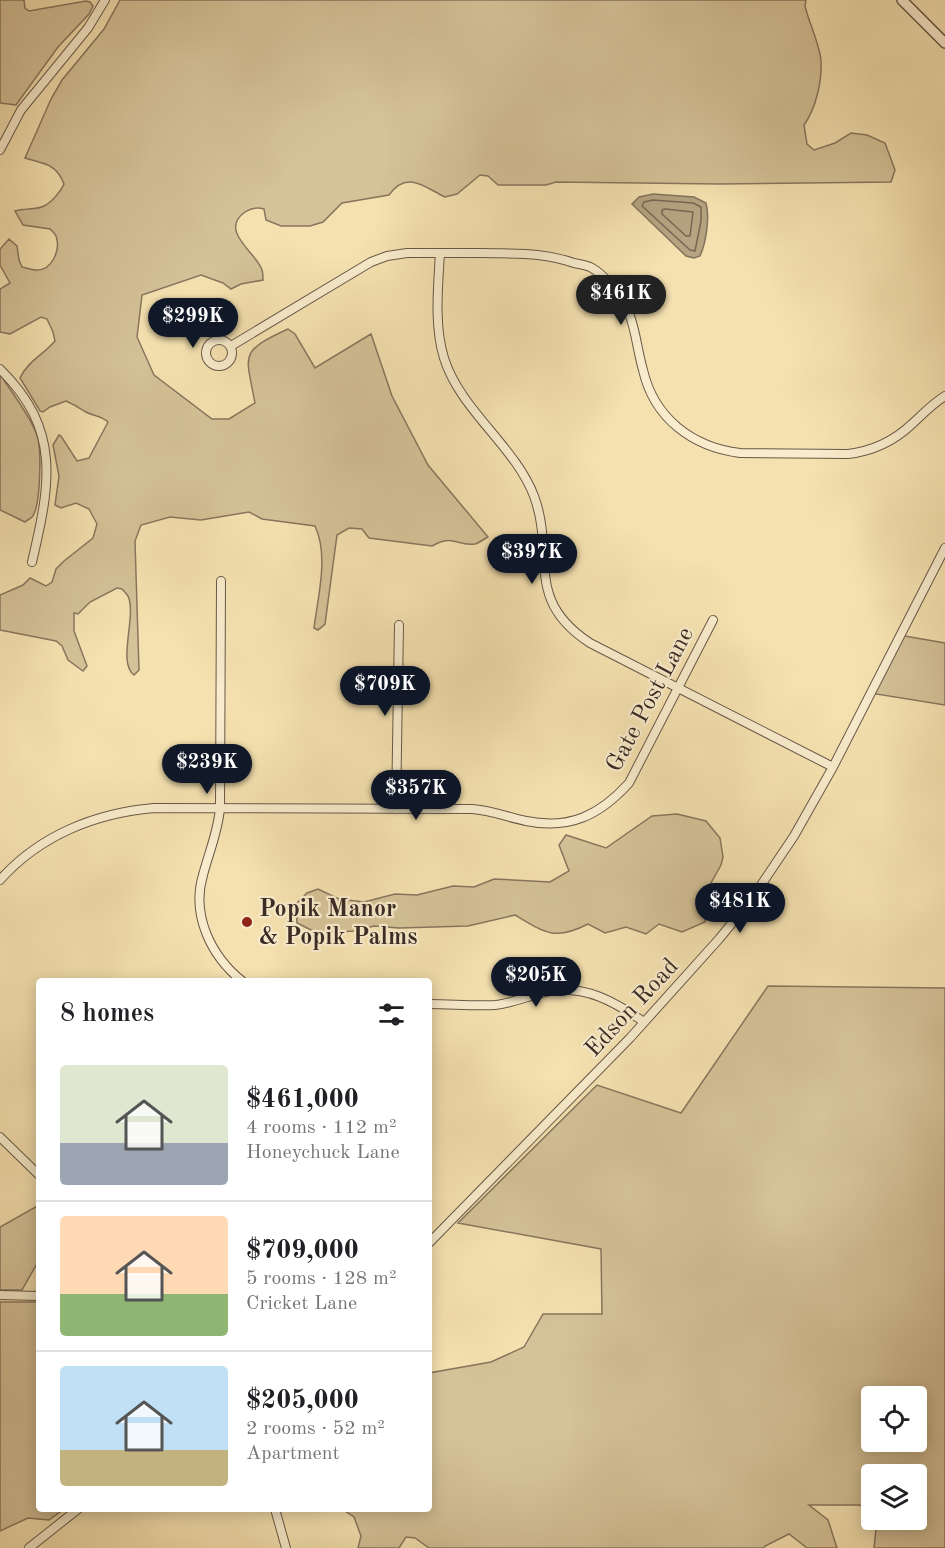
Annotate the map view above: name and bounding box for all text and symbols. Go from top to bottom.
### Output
pin: $461K [579,275,663,326]
text: $461K [590,284,652,304]
pin: $299K [151,298,235,349]
text: $299K [162,307,224,327]
pin: $397K [490,534,574,585]
text: $397K [501,543,563,563]
street label: Gate Post Lane [603,624,699,776]
pin: $709K [343,666,427,717]
text: $709K [354,675,416,695]
pin: $239K [165,744,249,795]
text: $239K [176,753,238,773]
pin: $357K [374,770,458,821]
text: $357K [385,779,447,799]
pin: $481K [698,883,782,934]
text: $481K [709,892,771,912]
place label: Popik Manor & Popik Palms [259,898,418,950]
marker: Popik Manor & Popik Palms [240,915,254,929]
street label: Edson Road [581,955,684,1062]
pin: $205K [494,957,578,1008]
text: $205K [505,966,567,986]
icon: filters [375,998,408,1031]
text: 8 homes [60,1001,154,1027]
text: $461,000 [246,1087,359,1113]
icon: home [108,1089,180,1161]
text: 4 rooms · 112 m² [246,1118,396,1138]
text: Honeychuck Lane [246,1143,400,1163]
text: $709,000 [246,1238,359,1264]
icon: home [108,1240,180,1312]
text: 5 rooms · 128 m² [246,1269,396,1289]
text: Cricket Lane [246,1294,357,1314]
map controls [861,1386,927,1530]
button: locate [861,1386,927,1452]
text: $205,000 [246,1388,359,1414]
icon: home [108,1390,180,1462]
text: 2 rooms · 52 m² [246,1419,385,1439]
text: Apartment [246,1444,340,1464]
button: layers [861,1464,927,1530]

